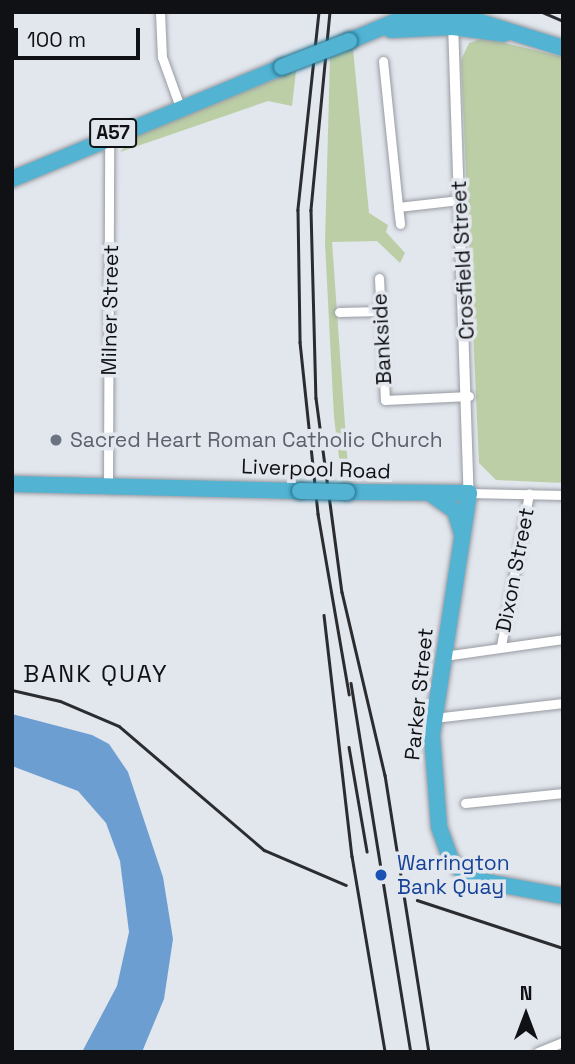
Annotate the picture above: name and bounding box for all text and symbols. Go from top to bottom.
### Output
scale bar [18,14,144,58]
text: 100 m [27,26,86,53]
road number: A57 [88,118,138,148]
street label: Crosfield Street [446,180,480,340]
street label: Milner Street [96,244,124,376]
street label: Bankside [367,292,397,386]
place label: Sacred Heart Roman Catholic Church [70,427,443,453]
marker: Sacred Heart Roman Catholic Church [48,432,64,448]
street label: Liverpool Road [241,454,391,484]
street label: Dixon Street [491,506,539,634]
street label: Parker Street [400,627,438,761]
district label: BANK QUAY [24,660,168,688]
place label: Warrington Bank Quay [397,850,510,900]
marker: Warrington Bank Quay [371,865,391,885]
north arrow [491,980,561,1050]
text: N [520,981,532,1006]

